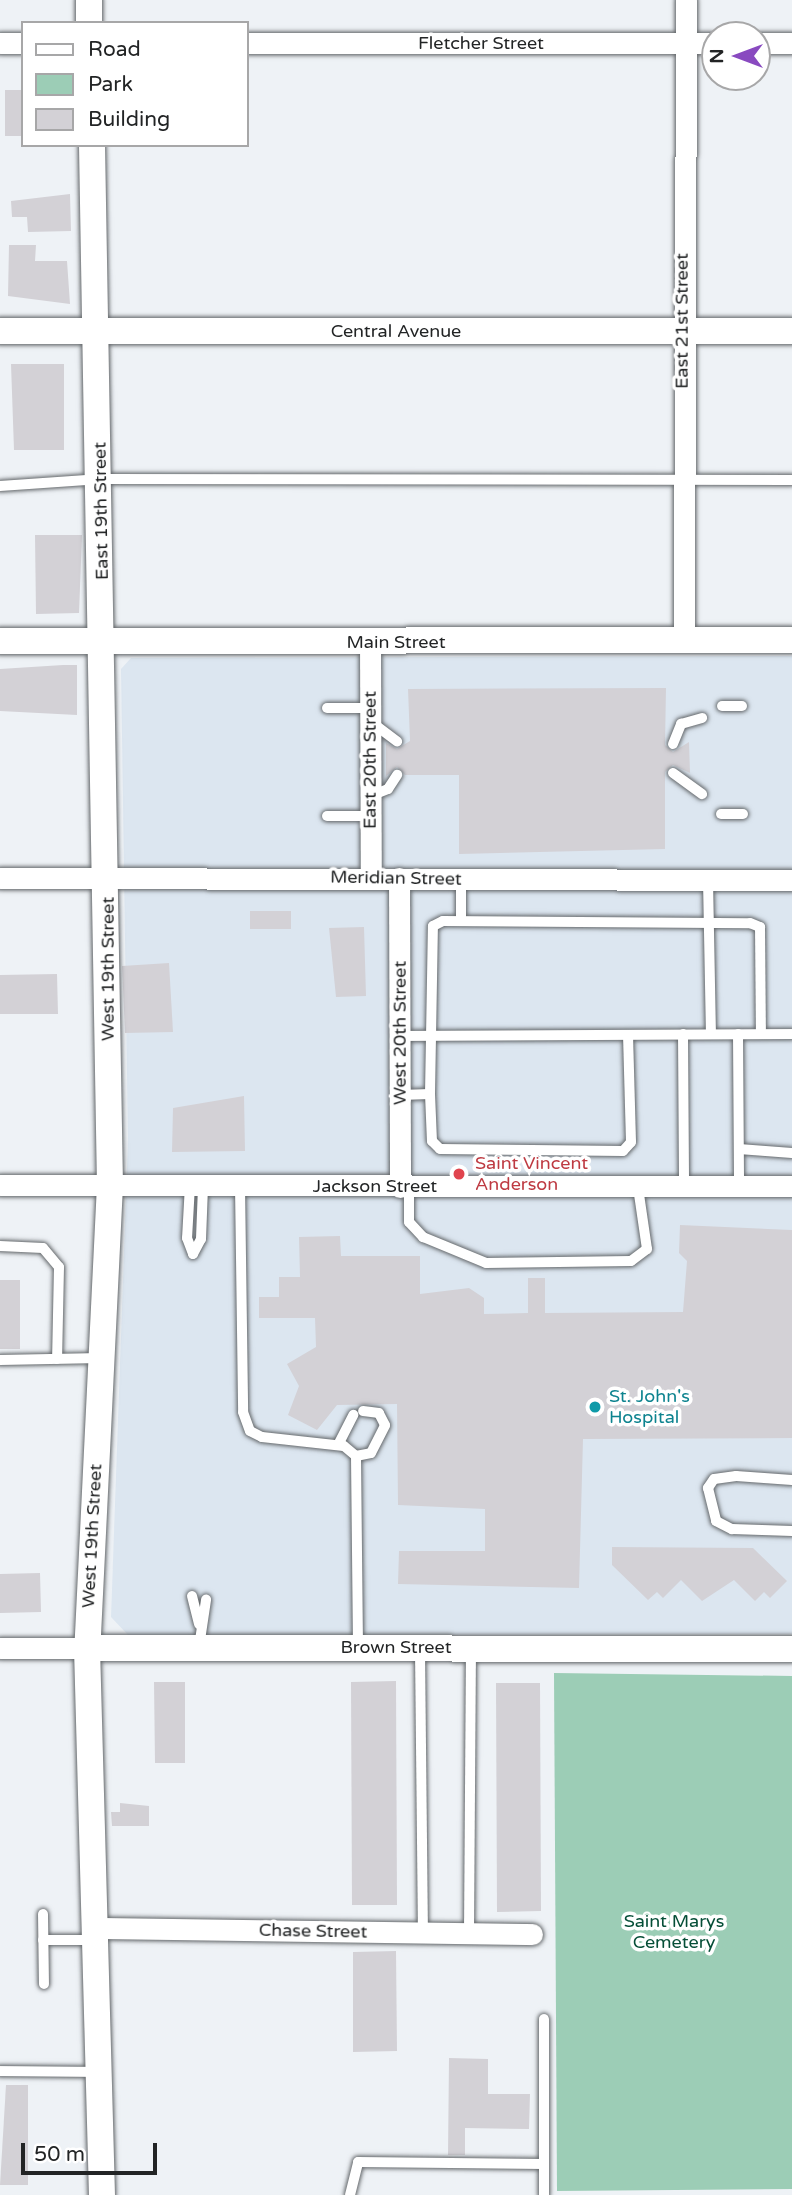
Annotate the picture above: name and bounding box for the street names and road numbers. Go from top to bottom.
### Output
street label: Fletcher Street [418,32,544,54]
street label: East 21st Street [671,253,693,389]
street label: Central Avenue [331,320,461,342]
street label: East 19th Street [89,442,113,580]
street label: Main Street [346,631,446,653]
street label: East 20th Street [359,691,381,829]
street label: Meridian Street [330,866,462,890]
street label: West 19th Street [97,897,119,1041]
street label: West 20th Street [389,961,411,1105]
street label: Jackson Street [313,1175,437,1197]
street label: West 19th Street [77,1463,107,1609]
street label: Brown Street [340,1636,452,1658]
street label: Chase Street [259,1919,367,1943]

